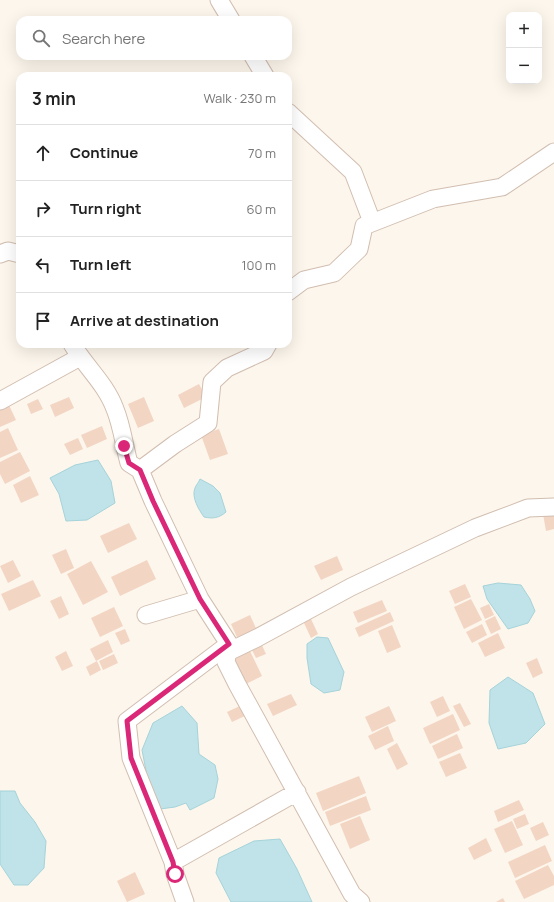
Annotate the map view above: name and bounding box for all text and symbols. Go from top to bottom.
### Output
map controls [506,12,542,84]
button: + [506,12,542,48]
search box [16,16,292,60]
icon: search [30,27,52,49]
text: Search here [62,28,145,49]
button: − [506,48,542,84]
text: 3 min [32,87,76,110]
text: Walk · 230 m [203,89,276,107]
icon: ahead [32,142,54,164]
text: Continue [70,142,138,163]
text: 70 m [248,144,276,162]
icon: right [32,198,54,220]
text: Turn right [70,198,141,219]
text: 60 m [246,200,276,218]
icon: left [32,254,54,276]
text: Turn left [70,254,132,275]
text: 100 m [241,256,276,274]
icon: arrive [32,310,54,332]
text: Arrive at destination [70,310,219,331]
route end [115,437,133,455]
route start [166,865,184,883]

